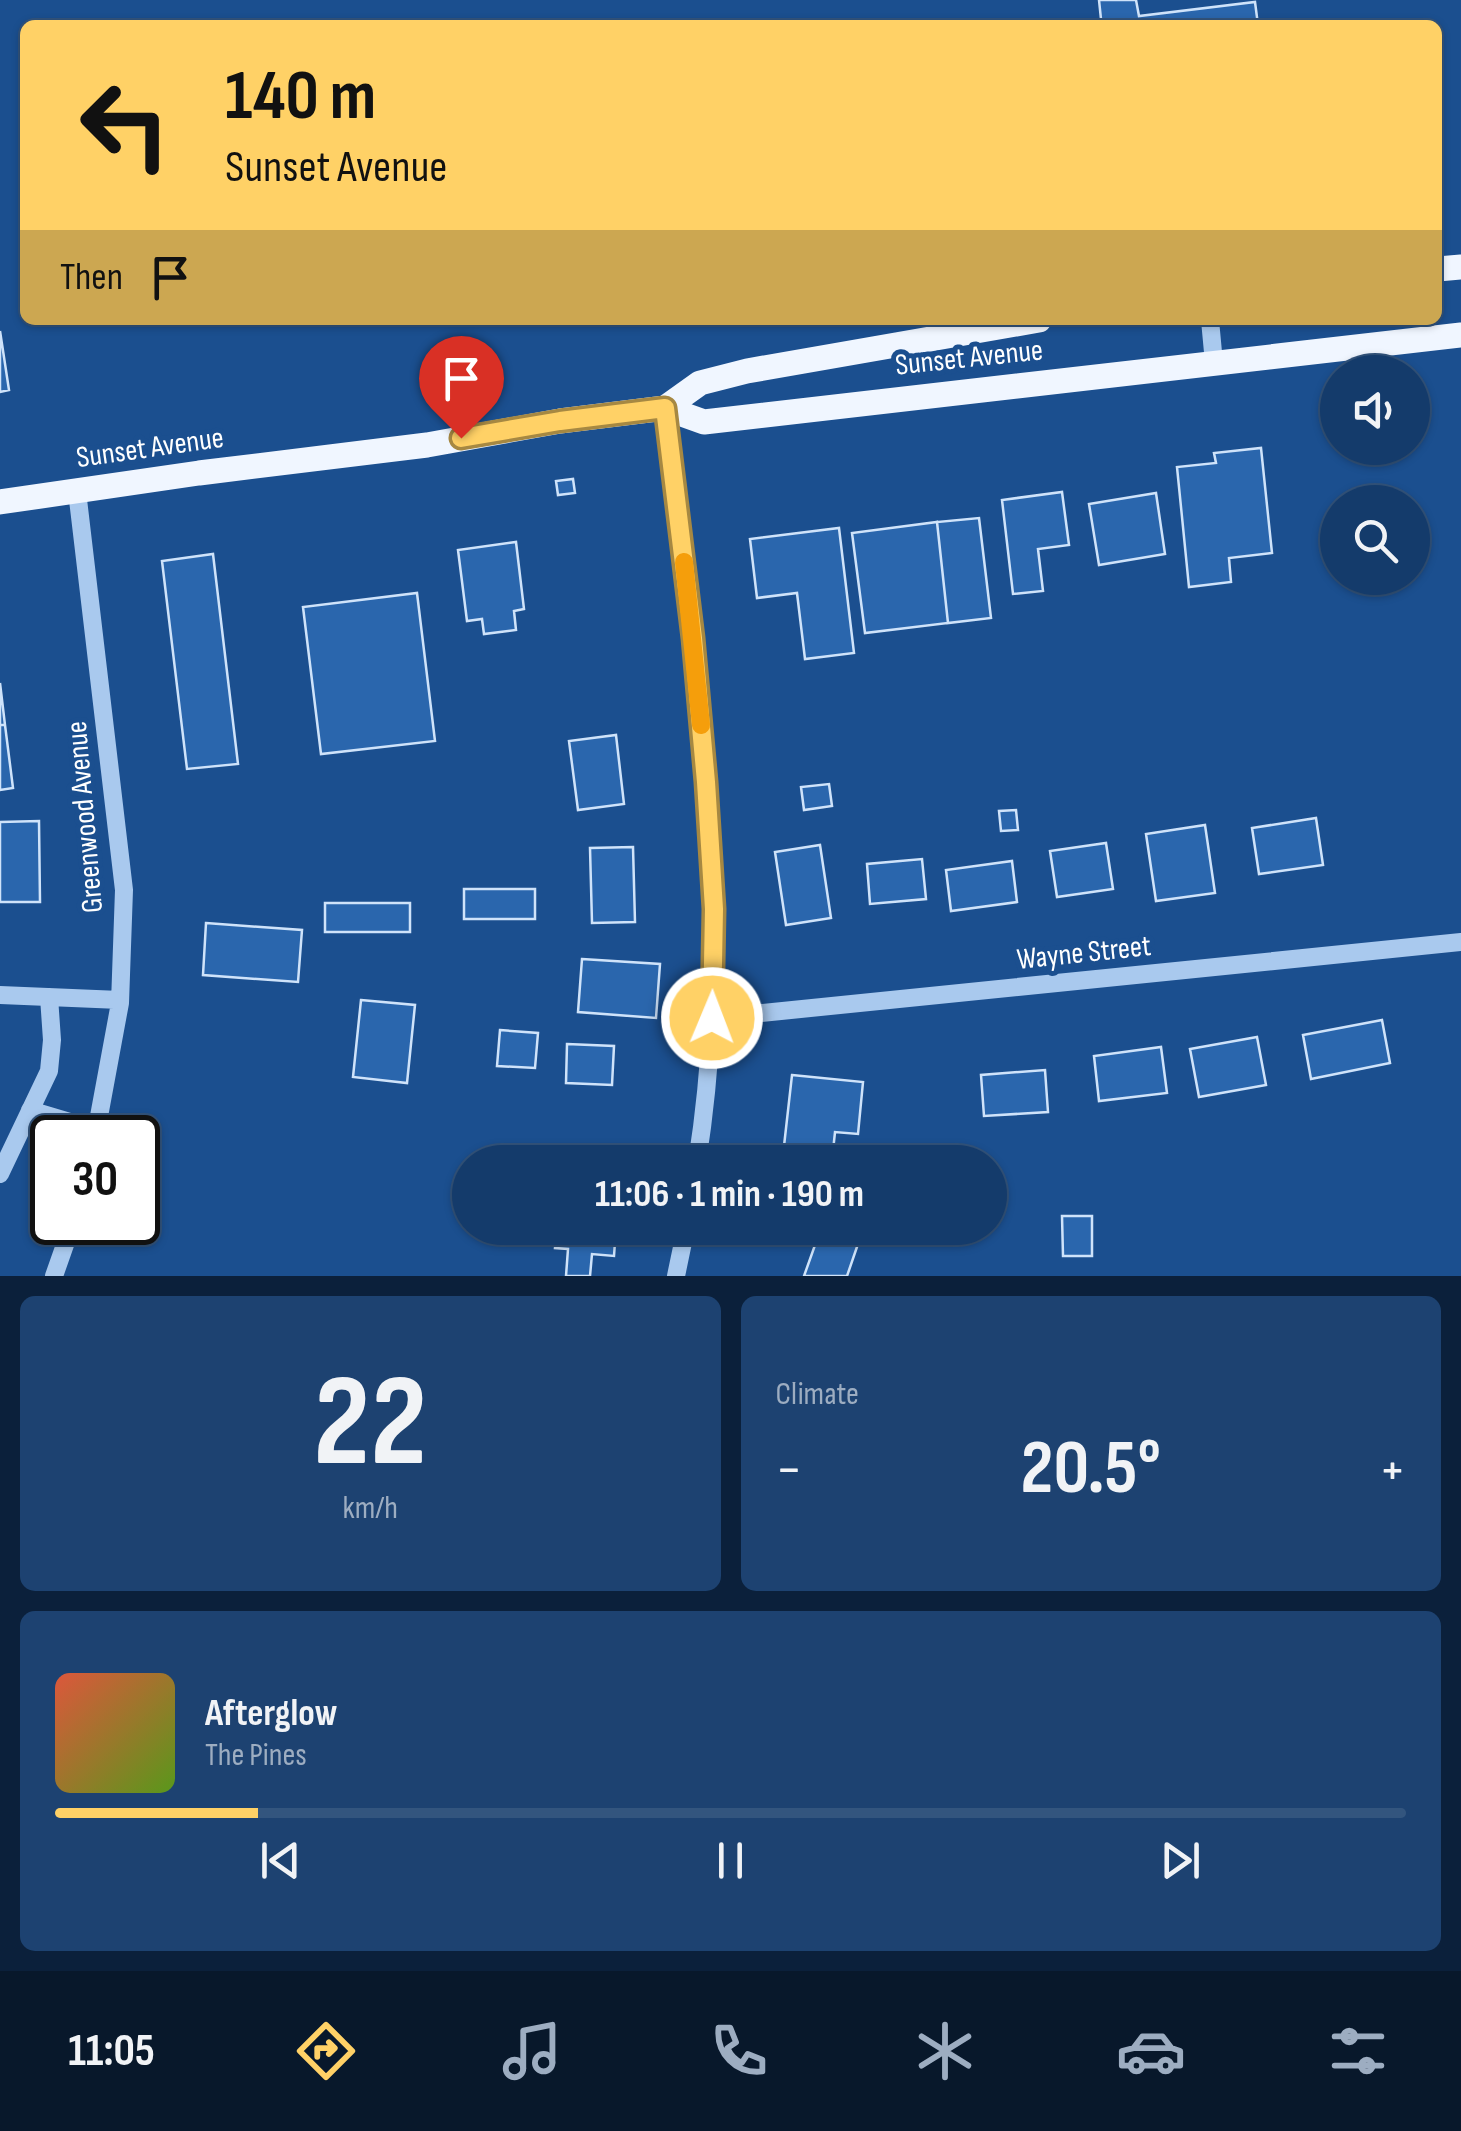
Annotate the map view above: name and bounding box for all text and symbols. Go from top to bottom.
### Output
text: 140 m [225,55,376,139]
icon: left [60,60,190,190]
text: Sunset Avenue [225,140,447,195]
icon: arrive [143,250,198,305]
text: Then [60,255,123,300]
street label: Sunset Avenue [893,332,1045,384]
pin [419,336,504,439]
icon: arrive [434,351,489,406]
map controls [1320,355,1430,595]
button: sound [1320,355,1430,465]
street label: Sunset Avenue [74,420,226,476]
button: search [1320,485,1430,595]
street label: Greenwood Avenue [59,720,111,914]
street label: Wayne Street [1015,928,1153,978]
position arrow [660,966,764,1070]
speed limit sign: 30 [30,1115,160,1245]
text: 11:06 · 1 min · 190 m [595,1172,864,1217]
text: 22 [313,1346,427,1502]
text: Climate [776,1375,859,1414]
text: 20.5° [1021,1424,1161,1515]
text: − [776,1437,802,1504]
text: + [1379,1437,1406,1504]
text: km/h [343,1489,398,1528]
text: Afterglow [205,1691,338,1736]
text: The Pines [205,1736,307,1775]
icon: previous [253,1833,308,1888]
icon: pause [703,1833,758,1888]
icon: next [1153,1833,1208,1888]
icon: directions [291,2016,361,2086]
icon: music [497,2016,567,2086]
icon: phone [704,2016,774,2086]
icon: climate [910,2016,980,2086]
icon: car [1116,2016,1186,2086]
icon: filters [1323,2016,1393,2086]
text: 11:05 [68,2024,155,2079]

